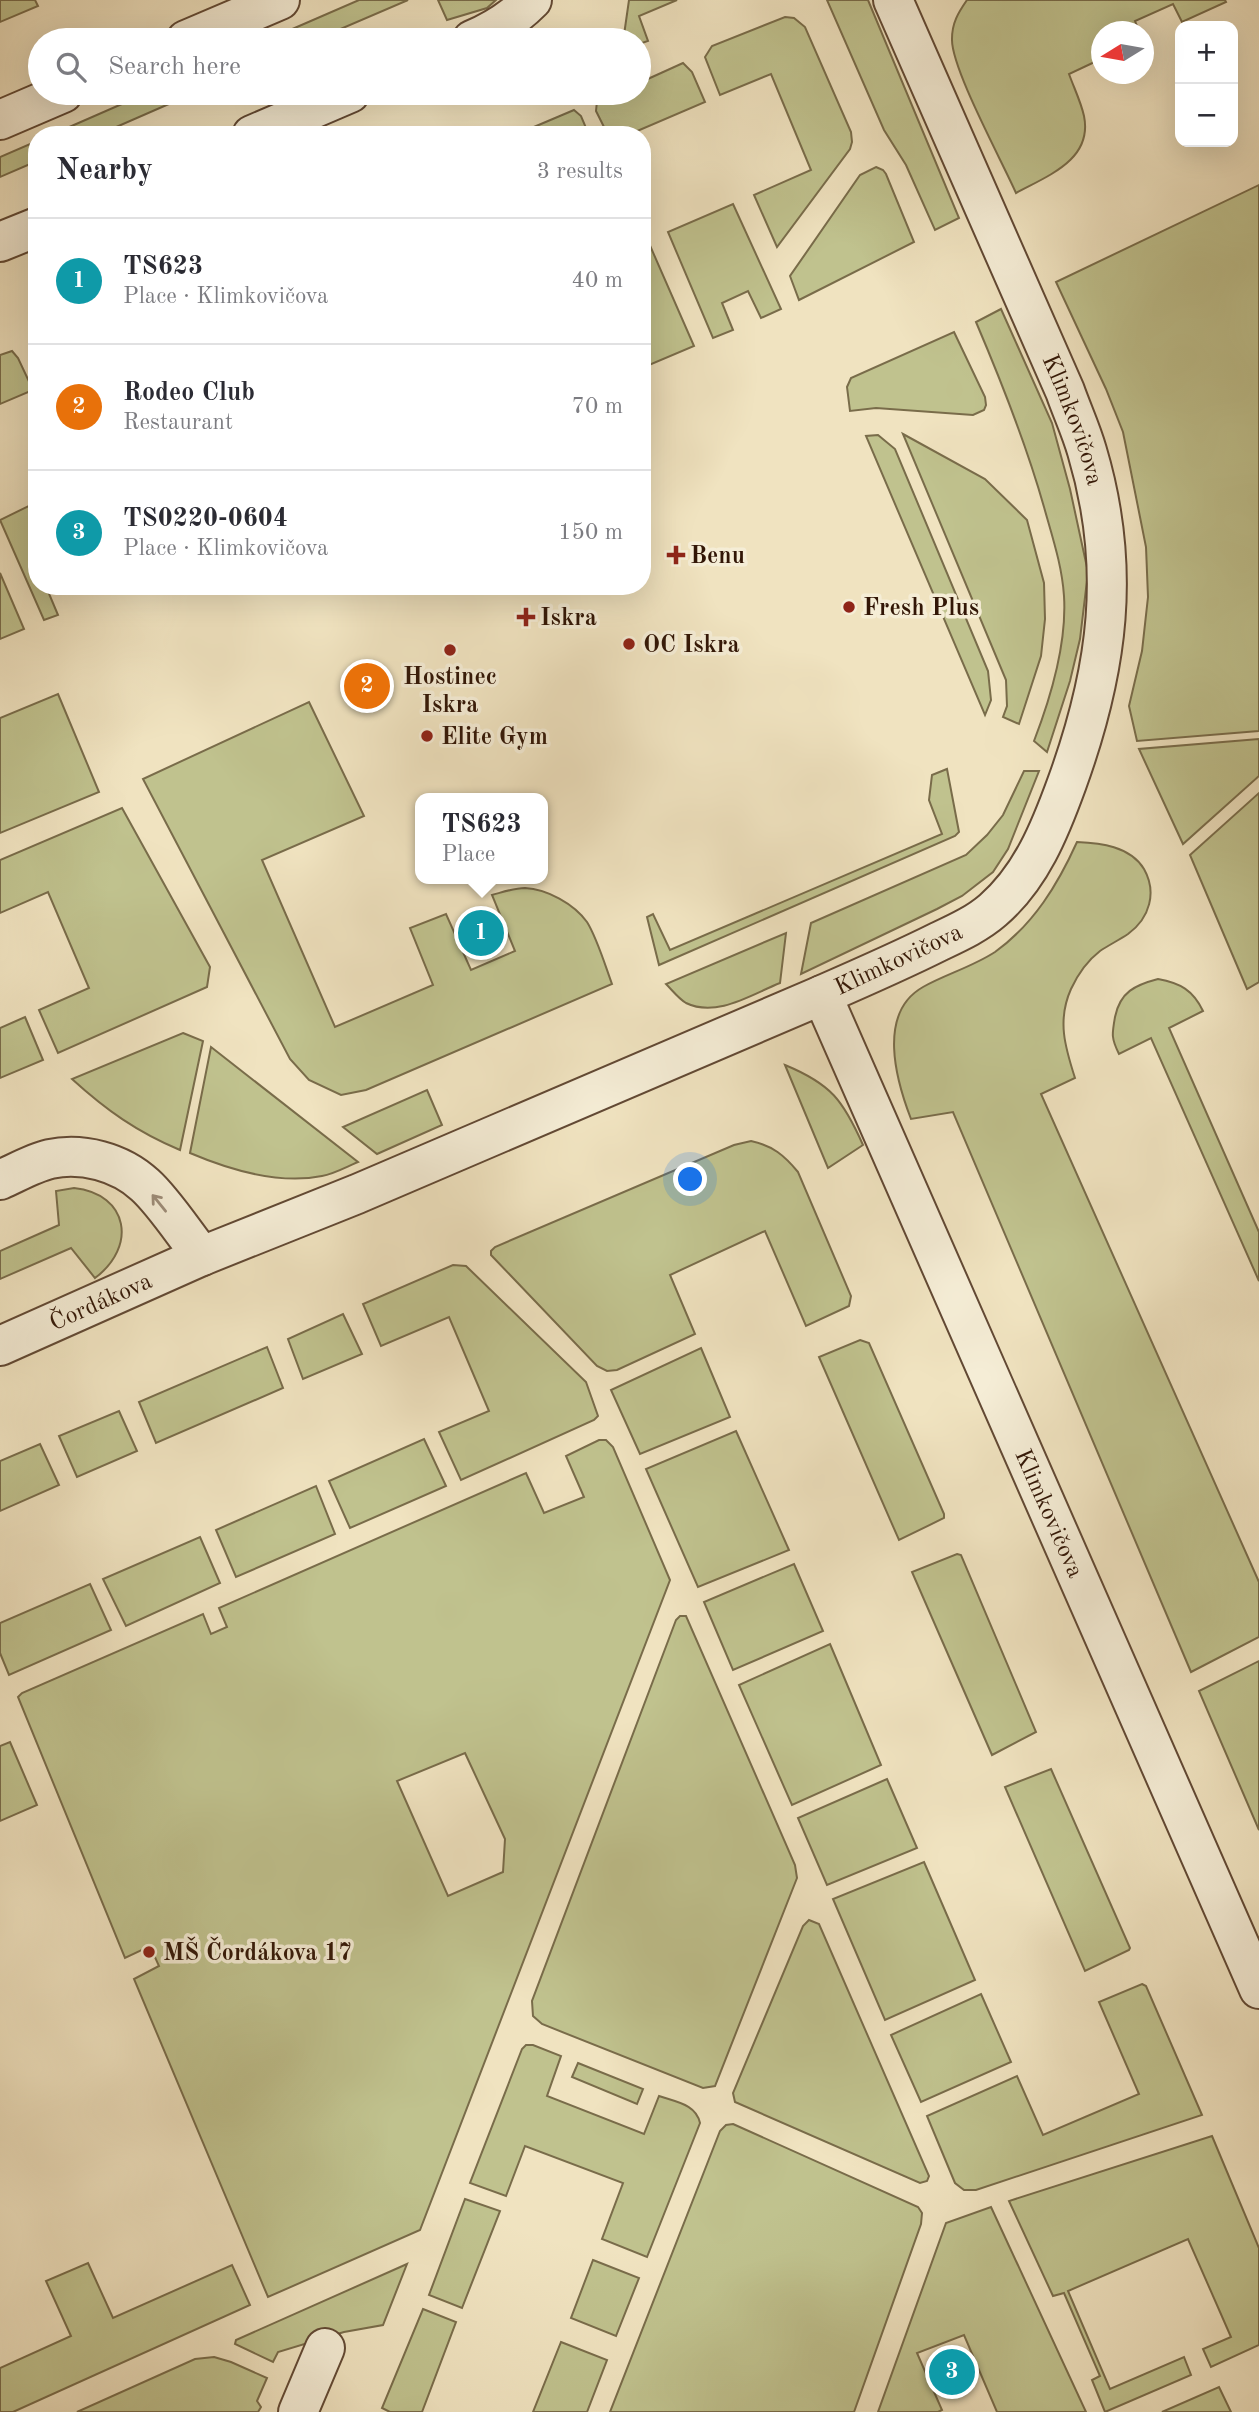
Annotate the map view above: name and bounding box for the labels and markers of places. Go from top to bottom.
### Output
place label: Benu [690,545,745,569]
marker: Benu [668,547,684,563]
place label: Fresh Plus [863,597,979,621]
marker: Fresh Plus [841,599,857,615]
place label: Iskra [540,607,597,631]
marker: Iskra [518,609,534,625]
place label: OC Iskra [643,634,740,658]
marker: OC Iskra [621,636,637,652]
marker: Hostinec Iskra [442,642,458,658]
pin: 2 [344,660,390,712]
place label: Hostinec Iskra [403,666,497,718]
place label: Elite Gym [441,726,548,750]
marker: Elite Gym [419,728,435,744]
pin: 1 [458,907,504,959]
place label: MŠ Čordákova 17 [163,1936,352,1966]
marker: MŠ Čordákova 17 [141,1944,157,1960]
pin: 3 [929,2346,975,2398]

